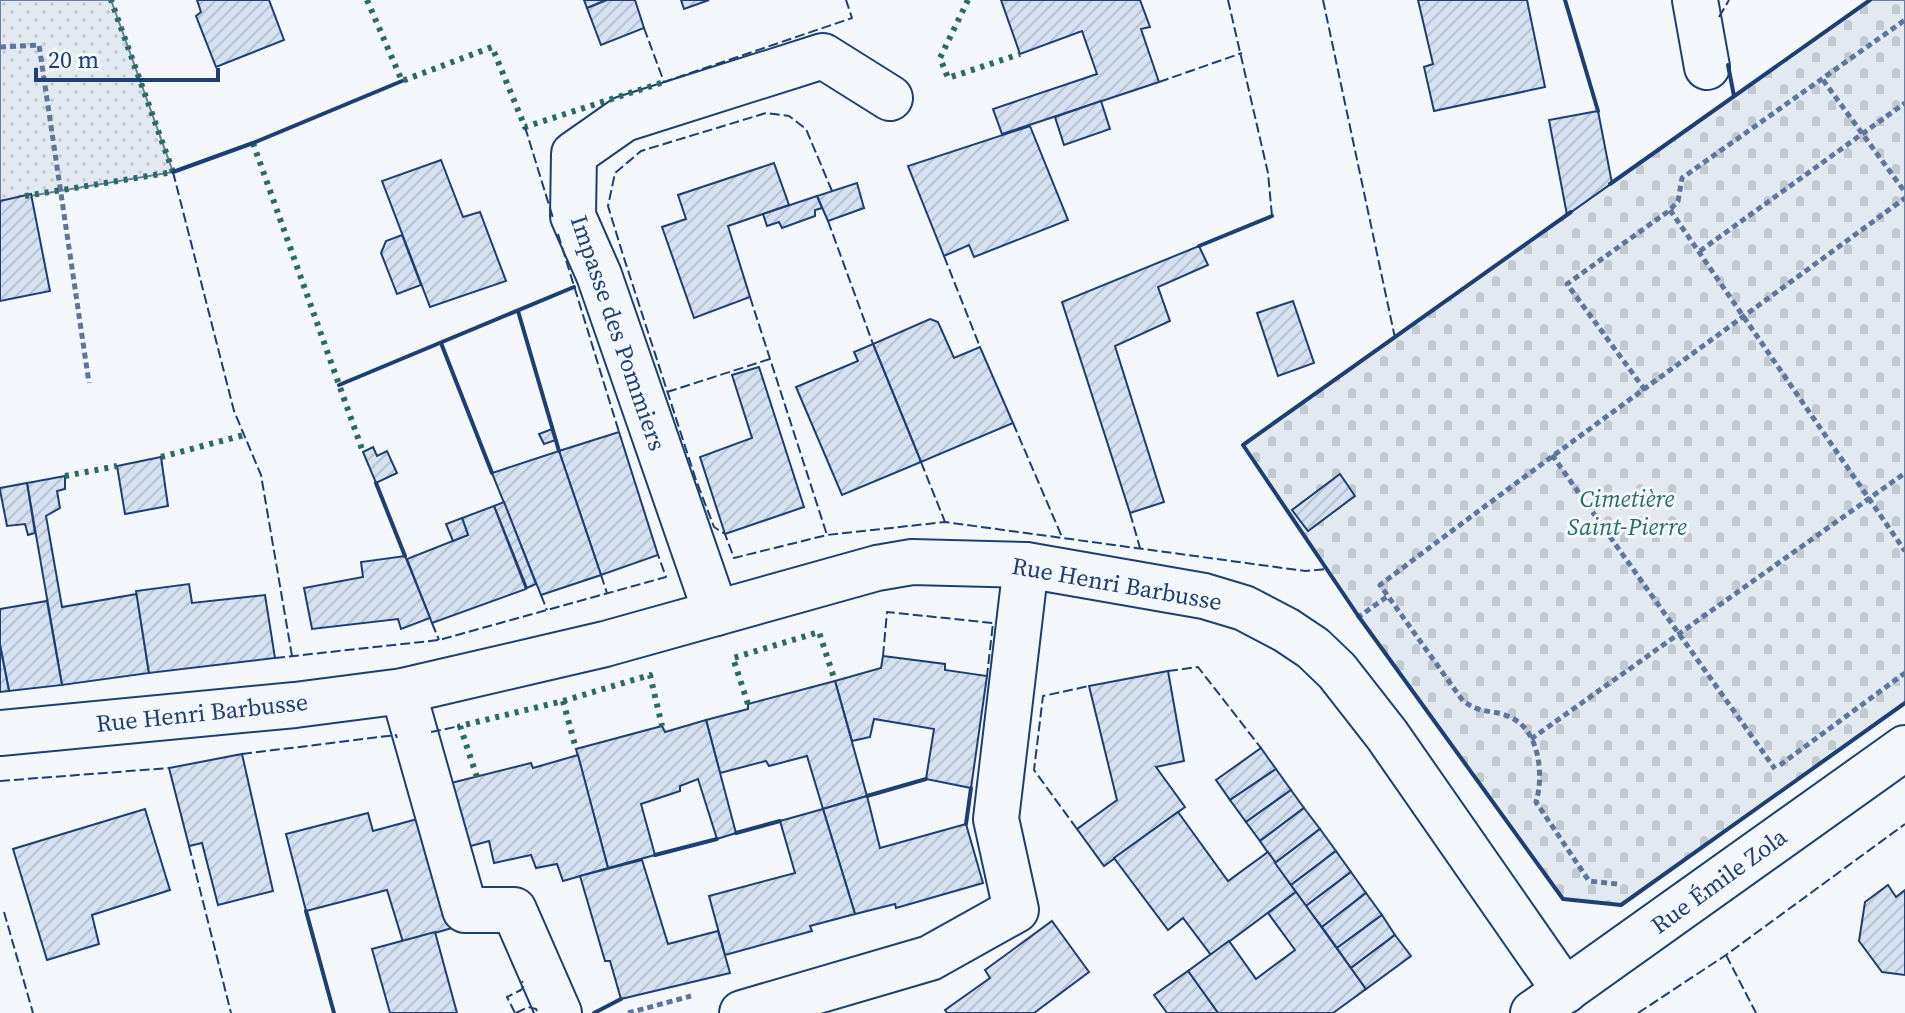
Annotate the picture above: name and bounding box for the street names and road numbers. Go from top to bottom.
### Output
street label: Impasse des Pommiers [563,211,674,455]
street label: Rue Henri Barbusse [1009,549,1225,618]
street label: Rue Henri Barbusse [94,685,309,740]
street label: Rue Émile Zola [1644,820,1794,941]

